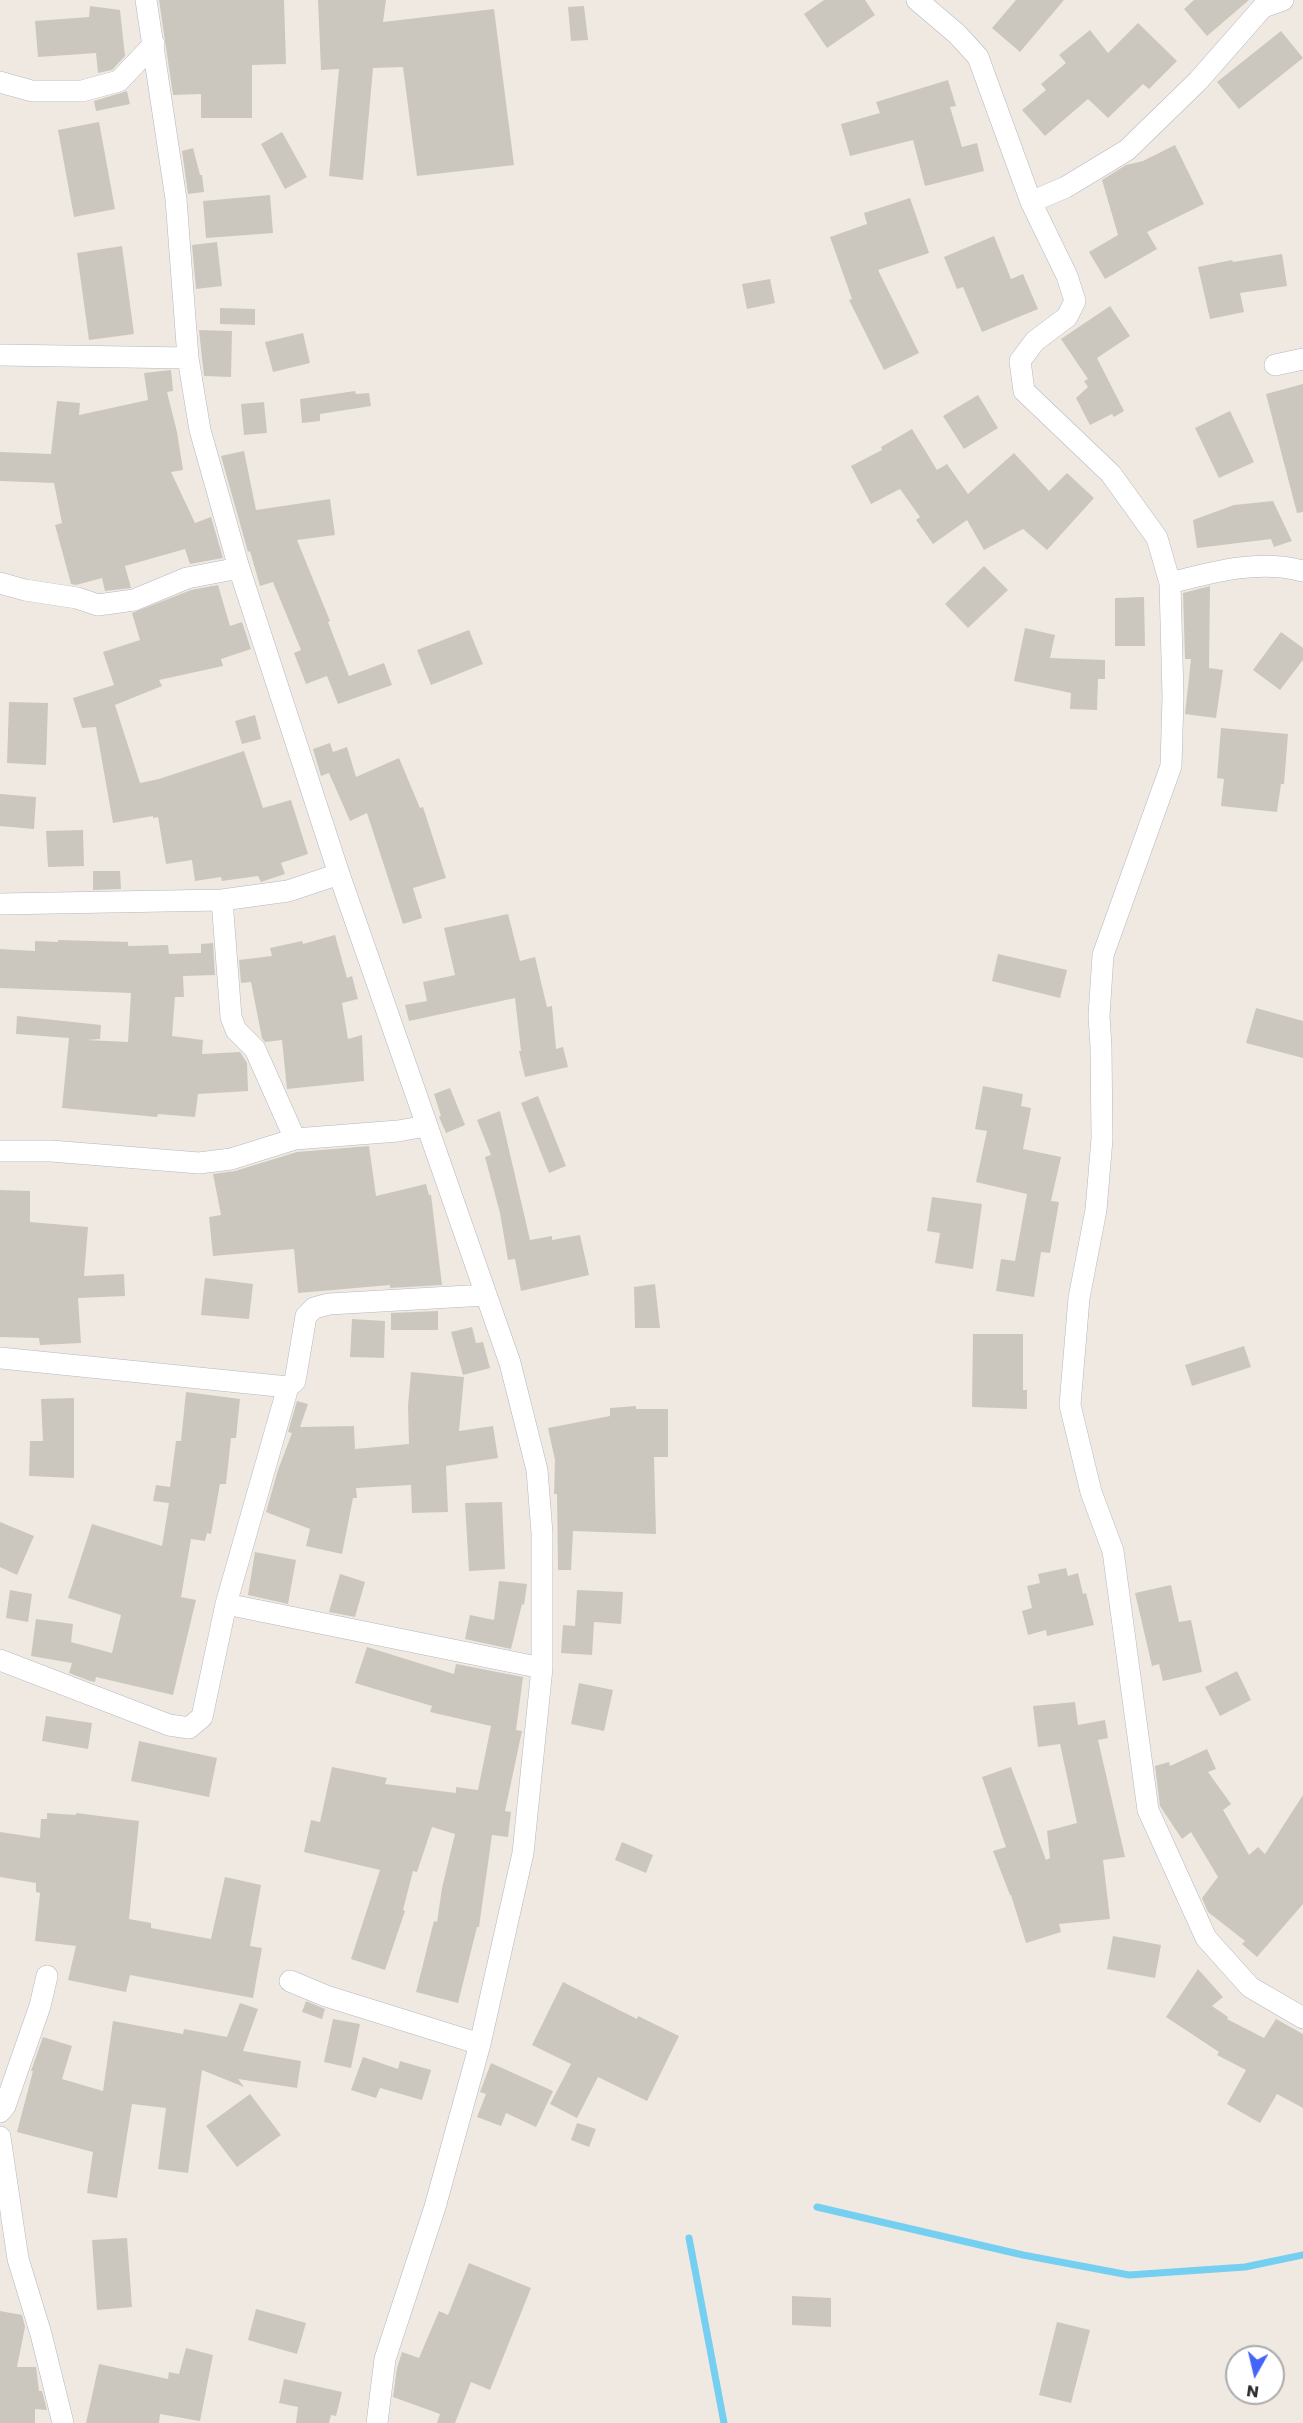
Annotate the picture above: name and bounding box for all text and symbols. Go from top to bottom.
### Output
north arrow [1225,2345,1285,2405]
text: N [1245,2379,1260,2404]

